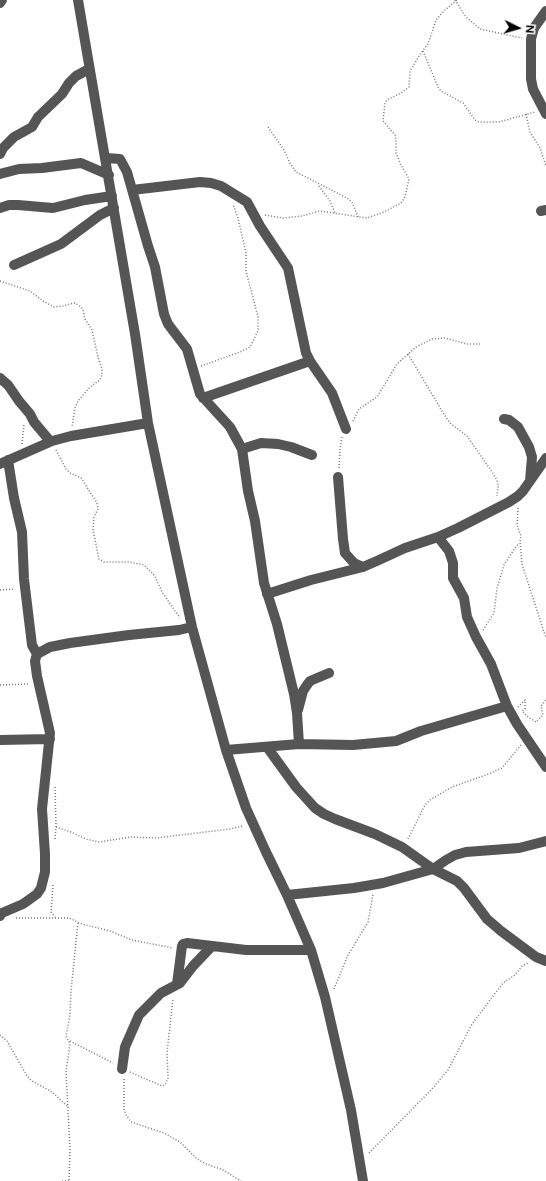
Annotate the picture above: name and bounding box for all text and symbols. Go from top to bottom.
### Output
north arrow [498,8,538,48]
text: N [524,24,536,34]

